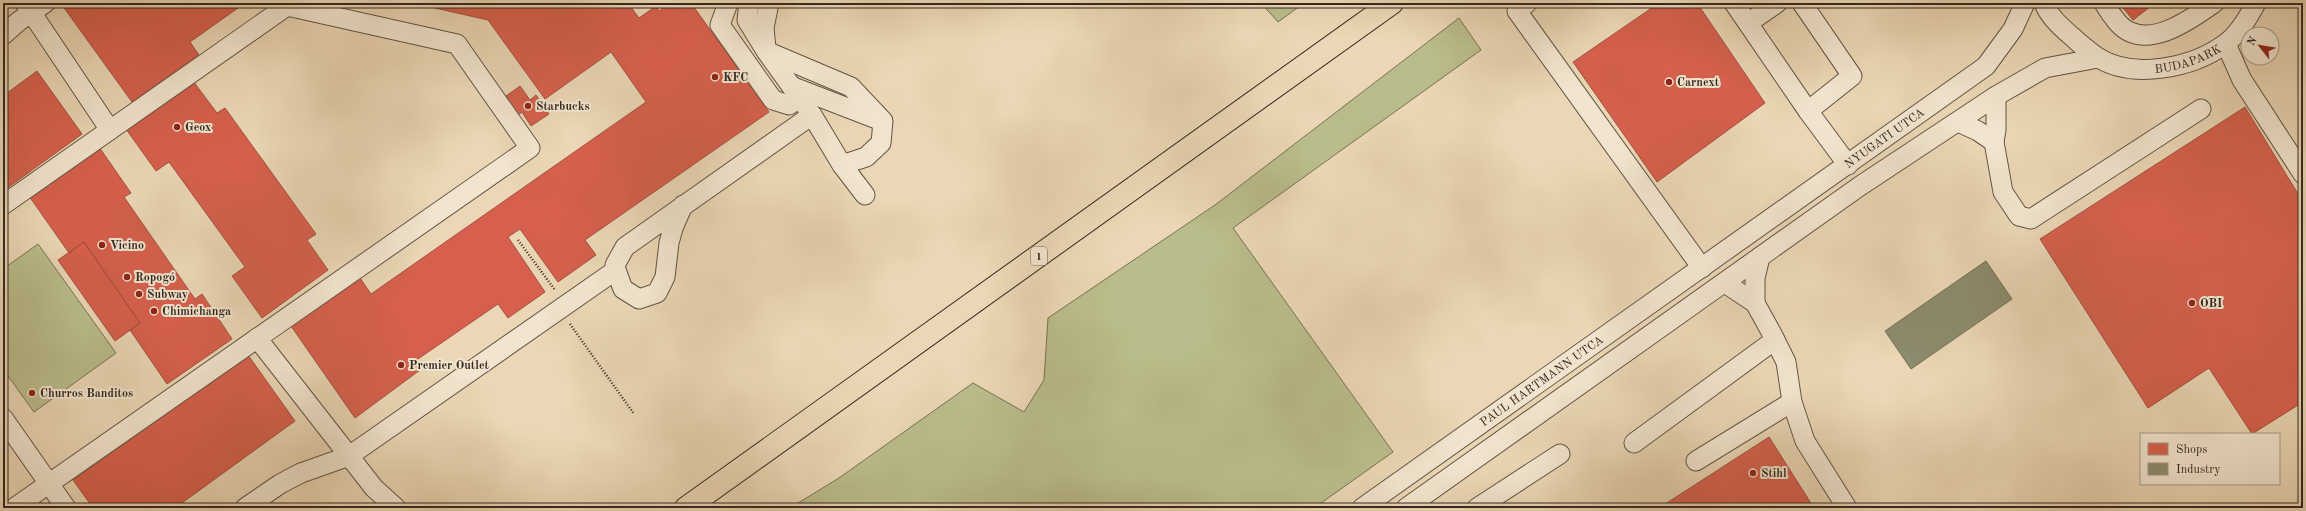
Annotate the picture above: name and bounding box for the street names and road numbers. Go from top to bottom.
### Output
street label: BUDAPARK [2154,43,2224,76]
street label: NYUGATI UTCA [1843,107,1927,171]
road number: 1 [1031,247,1047,265]
street label: PAUL HARTMANN UTCA [1478,334,1606,429]

